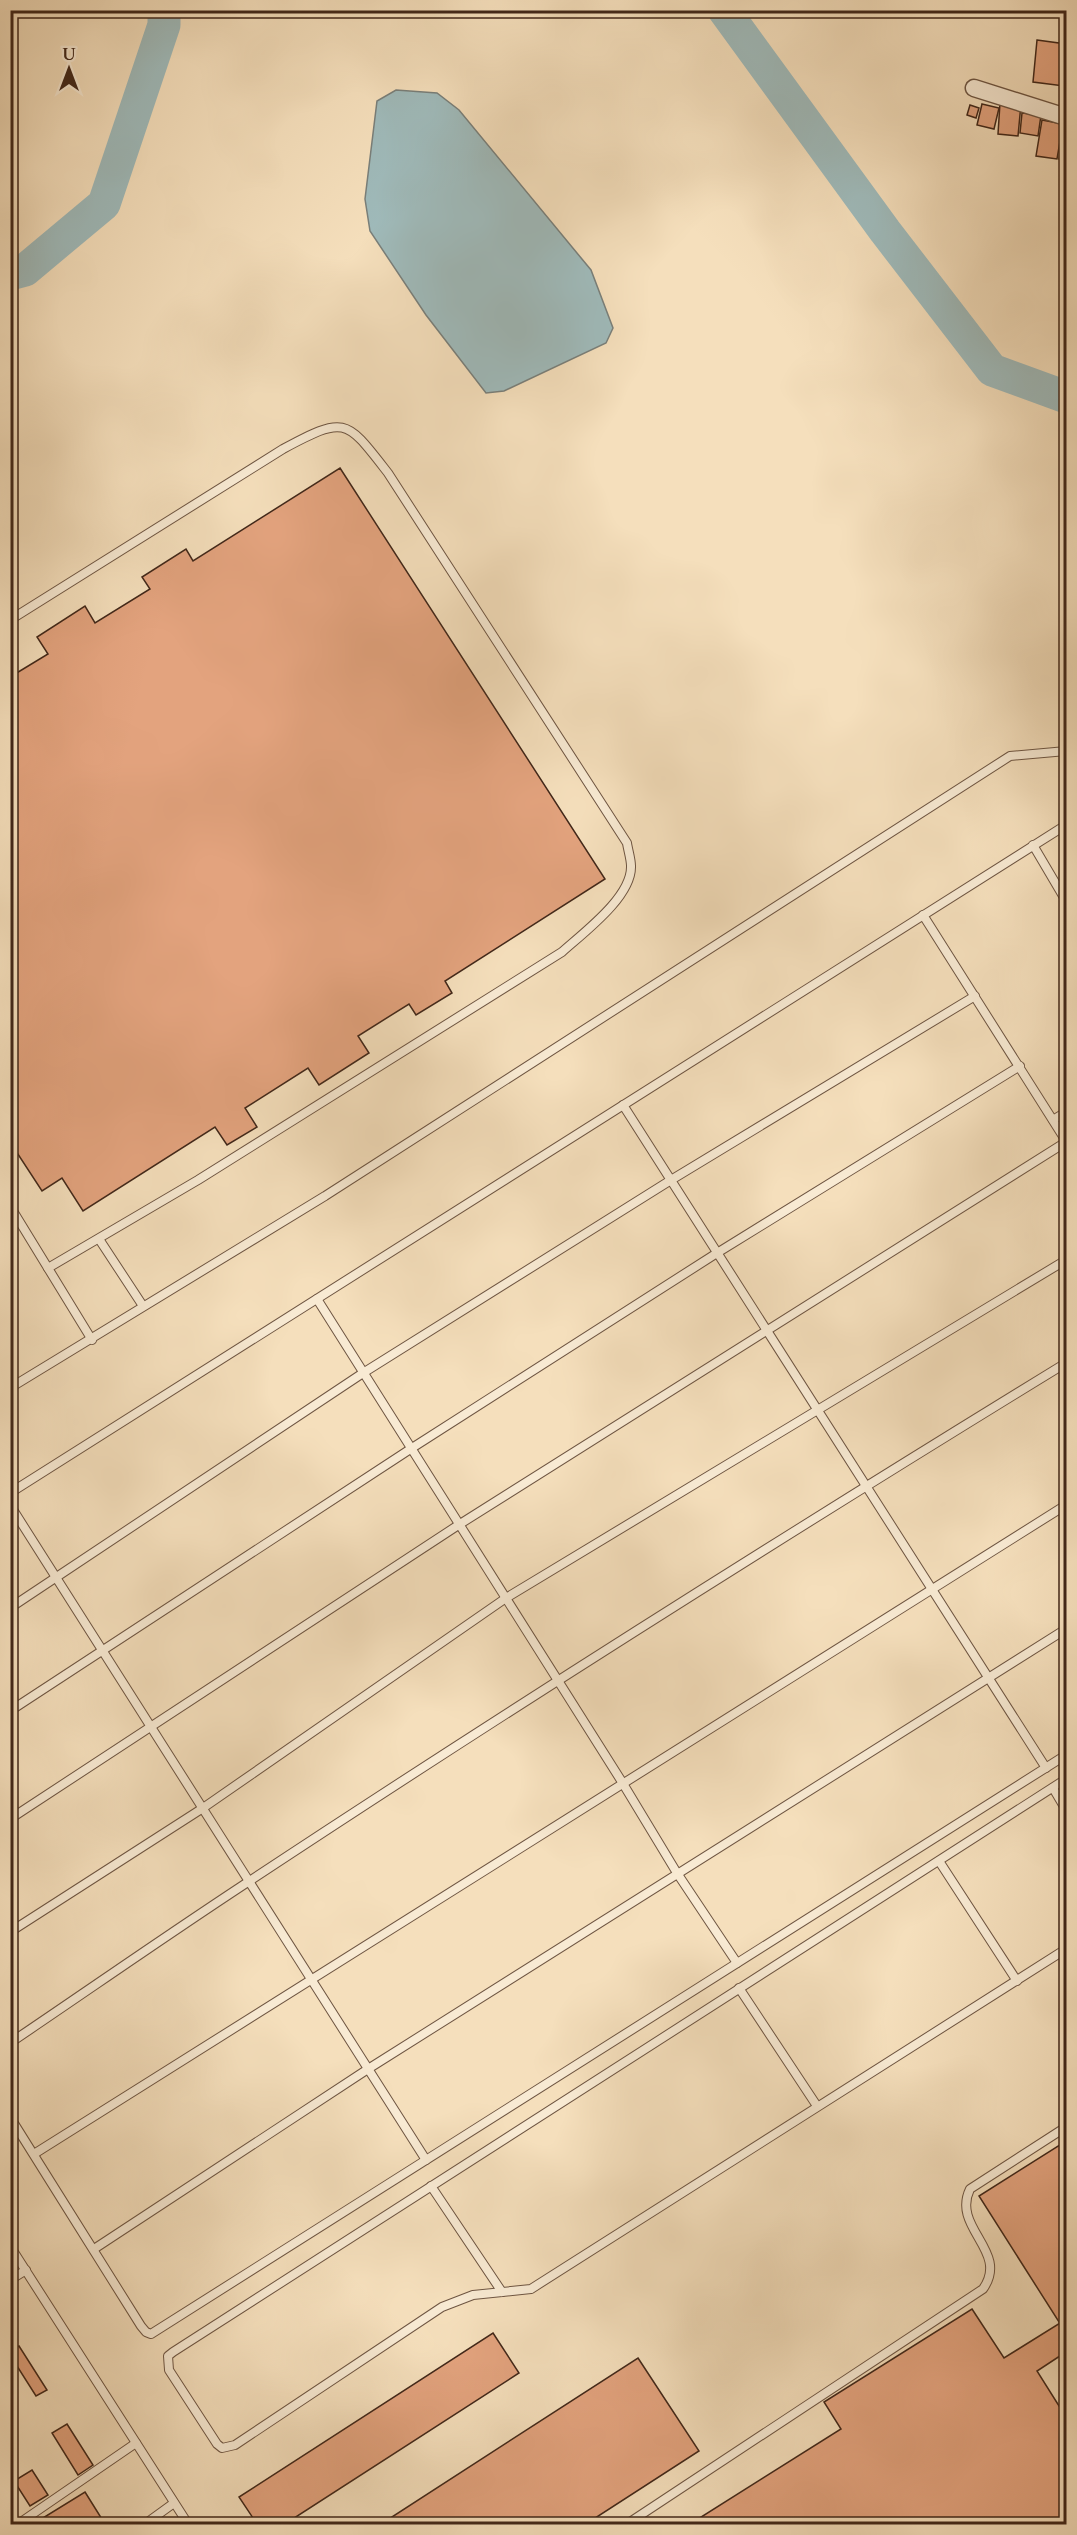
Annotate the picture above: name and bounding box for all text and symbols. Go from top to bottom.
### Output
north arrow [39,39,99,99]
text: U [62,44,76,66]

